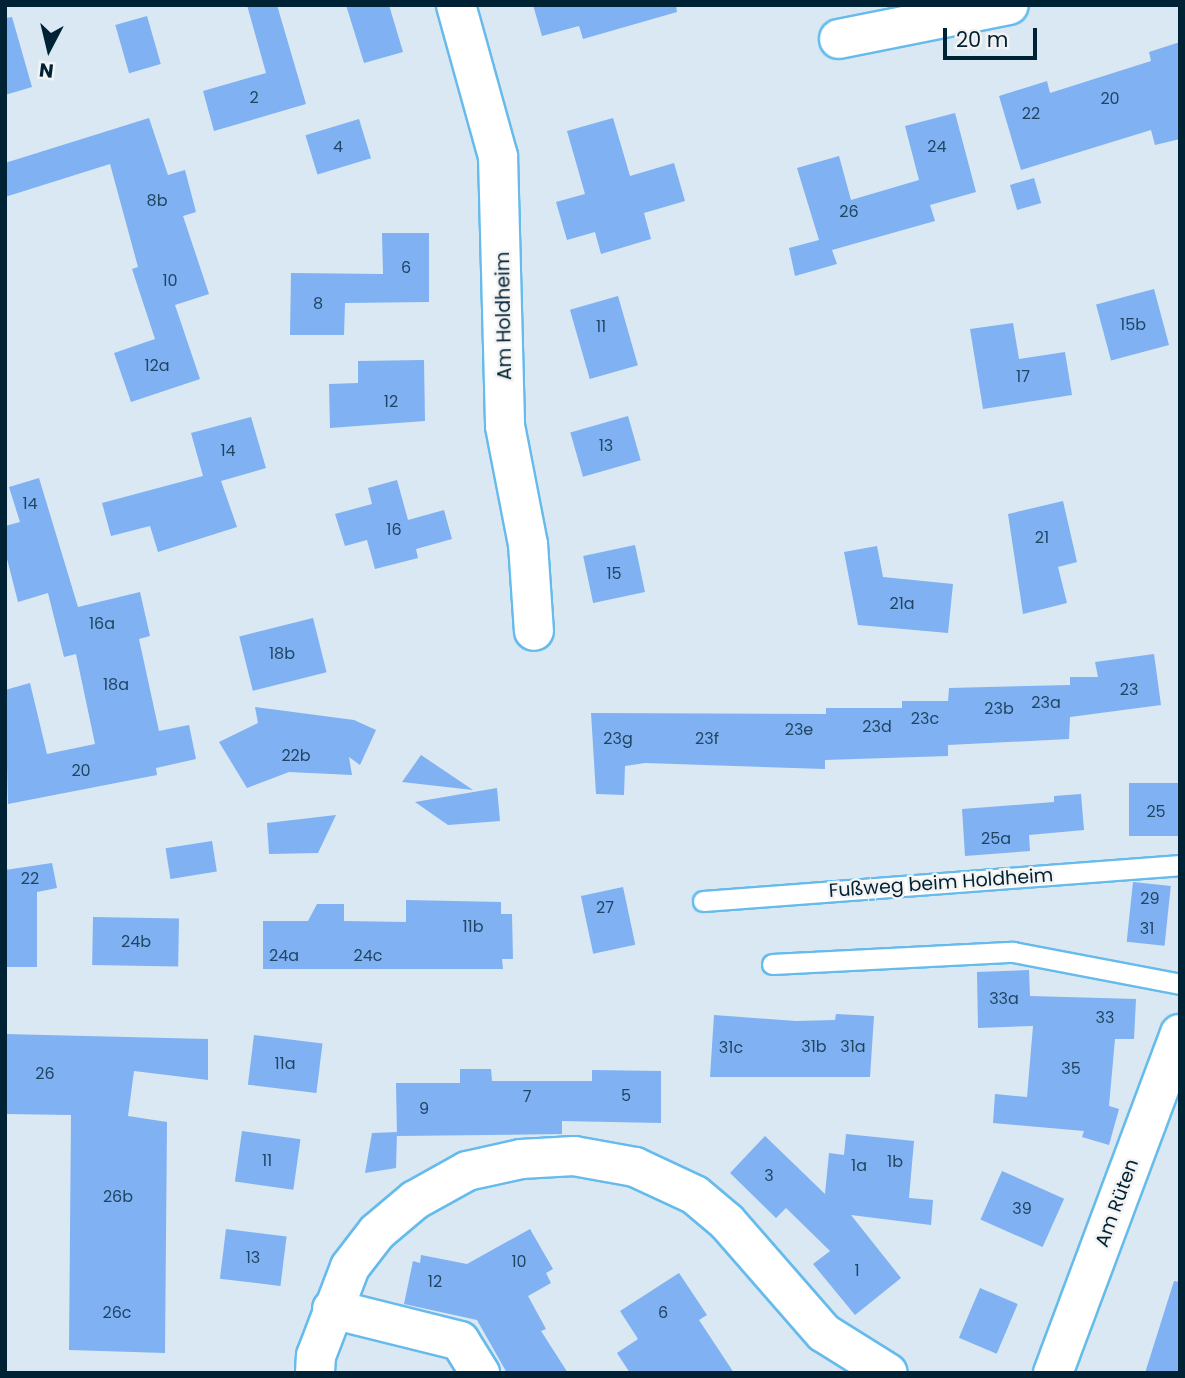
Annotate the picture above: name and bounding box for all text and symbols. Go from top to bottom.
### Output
north arrow [14,14,84,84]
scale bar [947,14,1042,58]
text: 20 m [956,25,1009,54]
text: N [38,56,55,85]
house number: 2 [249,88,259,108]
house number: 20 [1100,89,1120,109]
house number: 22 [1022,104,1040,124]
house number: 4 [333,137,343,157]
house number: 24 [927,137,947,157]
house number: 8b [147,191,167,211]
house number: 26 [839,202,859,222]
street label: Am Holdheim [491,252,517,380]
house number: 6 [401,258,411,278]
house number: 10 [162,271,178,291]
house number: 8 [313,294,323,314]
house number: 15b [1120,315,1146,335]
house number: 11 [596,317,606,337]
house number: 12a [144,356,170,376]
house number: 17 [1016,367,1030,387]
house number: 12 [384,392,398,412]
house number: 13 [599,436,613,456]
house number: 14 [220,441,236,461]
house number: 14 [22,494,38,514]
house number: 16 [386,520,402,540]
house number: 21 [1035,528,1049,548]
house number: 15 [606,564,622,584]
house number: 21a [889,594,915,614]
house number: 16a [89,614,115,634]
house number: 18b [269,644,295,664]
house number: 18a [103,675,129,695]
house number: 23 [1120,680,1138,700]
house number: 23a [1031,693,1061,713]
house number: 23b [984,699,1014,719]
house number: 23c [911,709,939,729]
house number: 23d [862,717,892,737]
house number: 23e [785,720,813,740]
house number: 23g [603,729,633,749]
house number: 23f [695,729,719,749]
house number: 22b [281,746,311,766]
house number: 20 [71,761,91,781]
house number: 25 [1146,802,1166,822]
house number: 25a [981,829,1011,849]
street label: Fußweg beim Holdheim [828,864,1054,902]
house number: 22 [21,869,39,889]
house number: 29 [1140,889,1160,909]
house number: 27 [596,898,614,918]
house number: 11b [462,917,484,937]
house number: 31 [1140,919,1154,939]
house number: 24b [121,932,151,952]
house number: 24a [269,946,299,966]
house number: 24c [354,946,382,966]
house number: 33a [989,989,1019,1009]
house number: 33 [1096,1008,1114,1028]
house number: 31b [801,1037,827,1057]
house number: 31a [840,1037,866,1057]
house number: 31c [719,1038,743,1058]
house number: 11a [274,1054,296,1074]
house number: 35 [1061,1059,1081,1079]
house number: 26 [35,1064,55,1084]
house number: 5 [621,1086,631,1106]
house number: 7 [523,1087,531,1107]
house number: 9 [419,1099,429,1119]
house number: 11 [262,1151,272,1171]
house number: 1b [887,1152,903,1172]
house number: 1a [851,1156,867,1176]
street label: Am Rüten [1091,1156,1143,1250]
house number: 3 [764,1166,774,1186]
house number: 26b [103,1187,133,1207]
house number: 39 [1012,1199,1032,1219]
house number: 13 [246,1248,260,1268]
house number: 10 [511,1252,527,1272]
house number: 1 [854,1261,860,1281]
house number: 12 [428,1272,442,1292]
house number: 26c [102,1303,132,1323]
house number: 6 [658,1303,668,1323]

